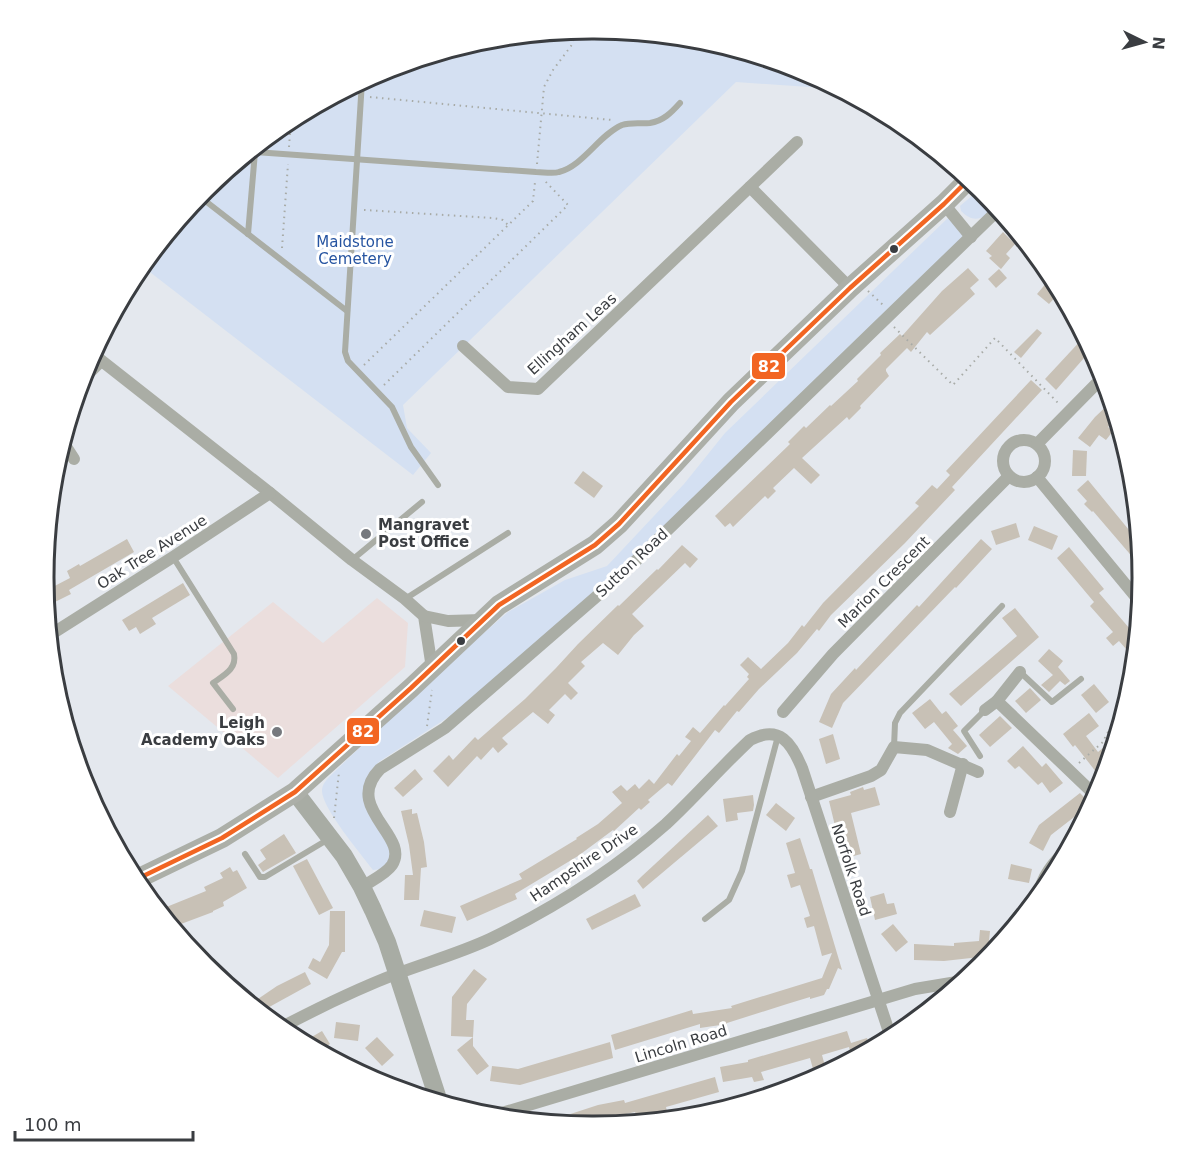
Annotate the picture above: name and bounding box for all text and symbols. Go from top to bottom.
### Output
north arrow [1114,12,1174,72]
text: N [1148,36,1168,51]
park label: Maidstone Cemetery [316,233,394,268]
unlabelled marker [888,243,900,255]
street label: Ellingham Leas [524,289,620,379]
line badge: 82 [751,352,786,380]
text: 82 [758,357,780,376]
street label: Oak Tree Avenue [94,511,210,593]
place label: Mangravet Post Office [378,516,469,551]
street label: Sutton Road [592,525,672,601]
marker: Mangravet Post Office [359,527,373,541]
street label: Marion Crescent [834,532,934,632]
unlabelled marker [455,635,467,647]
place label: Leigh Academy Oaks [141,714,265,749]
line badge: 82 [346,717,380,745]
text: 82 [352,722,374,741]
marker: Leigh Academy Oaks [270,725,284,739]
street label: Hampshire Drive [527,820,641,906]
street label: Norfolk Road [828,821,874,919]
street label: Lincoln Road [633,1021,729,1067]
scale bar [15,1104,194,1142]
text: 100 m [24,1114,82,1135]

